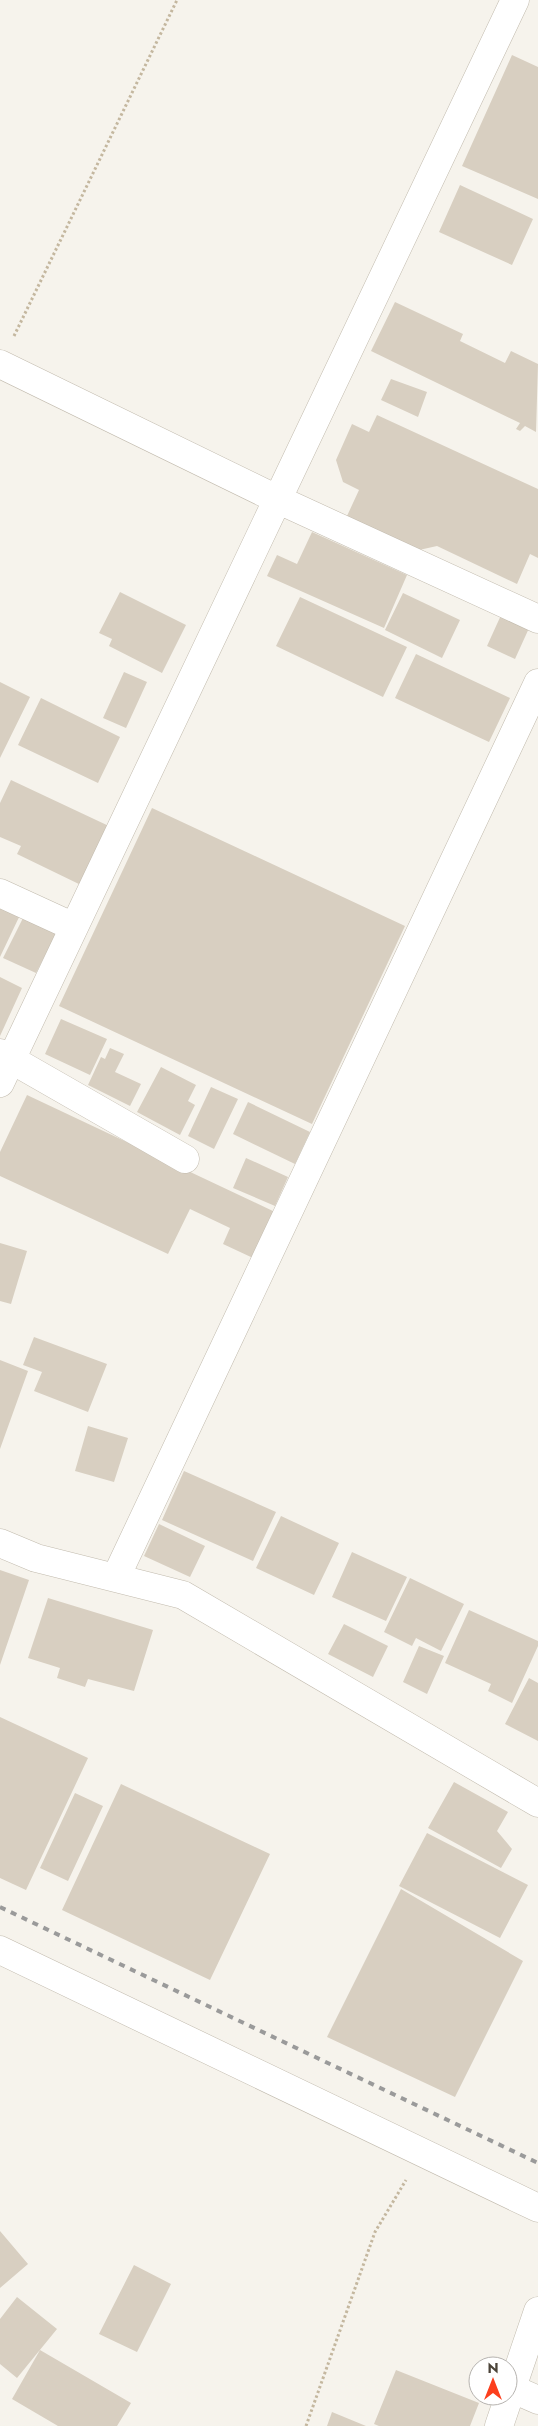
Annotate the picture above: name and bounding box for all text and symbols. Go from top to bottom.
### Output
north arrow [468,2356,518,2406]
text: N [487,2358,499,2378]

